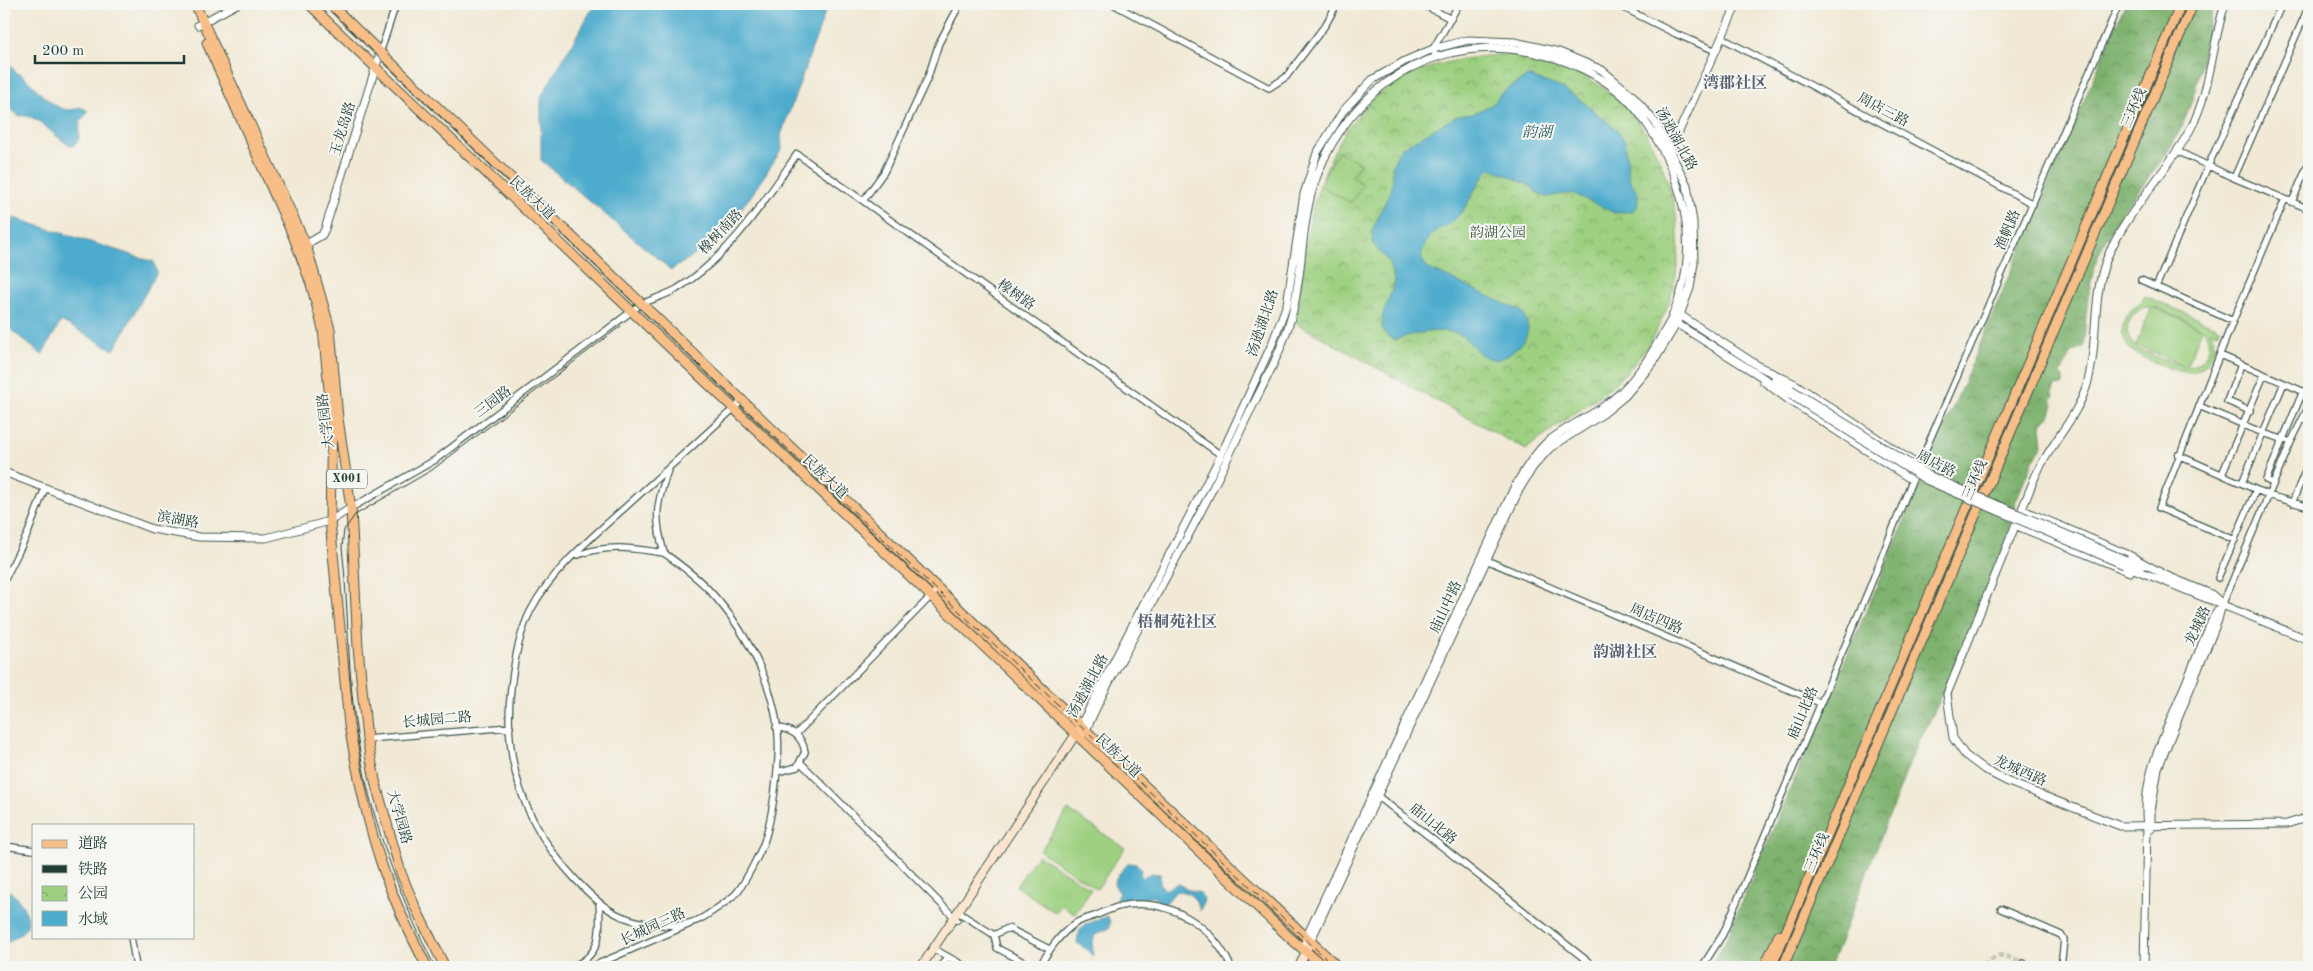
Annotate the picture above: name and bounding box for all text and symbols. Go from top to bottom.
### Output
scale bar [35,32,184,64]
text: 200 m [42,44,84,59]
district label: 湾郡社区 [1703,73,1767,92]
street label: 三环线 [2118,86,2149,130]
street label: 周店三路 [1855,90,1911,129]
street label: 玉龙岛路 [327,100,358,158]
street label: 汤逊湖北路 [1653,105,1700,173]
water label: 韵湖 [1522,124,1555,141]
street label: 民族大道 [507,173,558,222]
street label: 橡树南路 [696,206,745,257]
street label: 渔帆路 [1992,208,2023,252]
park label: 韵湖公园 [1470,225,1526,240]
street label: 橡树路 [995,276,1038,313]
street label: 汤逊湖北路 [1244,287,1281,358]
street label: 三园路 [471,383,514,420]
street label: 大学园路 [315,392,336,450]
street label: 周店路 [1914,447,1958,480]
street label: 民族大道 [800,452,851,501]
street label: 三环线 [1959,458,1990,502]
road number: X001 [327,469,367,488]
street label: 滨湖路 [156,508,200,531]
street label: 庙山中路 [1427,578,1464,635]
street label: 周店四路 [1627,601,1685,636]
street label: 龙城路 [2182,604,2213,648]
district label: 梧桐苑社区 [1137,613,1217,631]
district label: 韵湖社区 [1593,643,1657,661]
street label: 汤逊湖北路 [1065,651,1111,720]
street label: 庙山北路 [1785,684,1820,742]
street label: 长城园二路 [401,709,472,730]
street label: 民族大道 [1093,731,1144,780]
street label: 龙城西路 [1992,752,2049,789]
street label: 大学园路 [385,788,414,846]
street label: 庙山北路 [1407,800,1460,847]
legend [32,824,195,938]
street label: 三环线 [1801,831,1832,875]
text: 道路 [78,835,108,852]
text: 铁路 [78,861,108,878]
text: 公园 [78,885,108,902]
street label: 长城园三路 [618,905,688,948]
text: 水域 [78,911,108,928]

